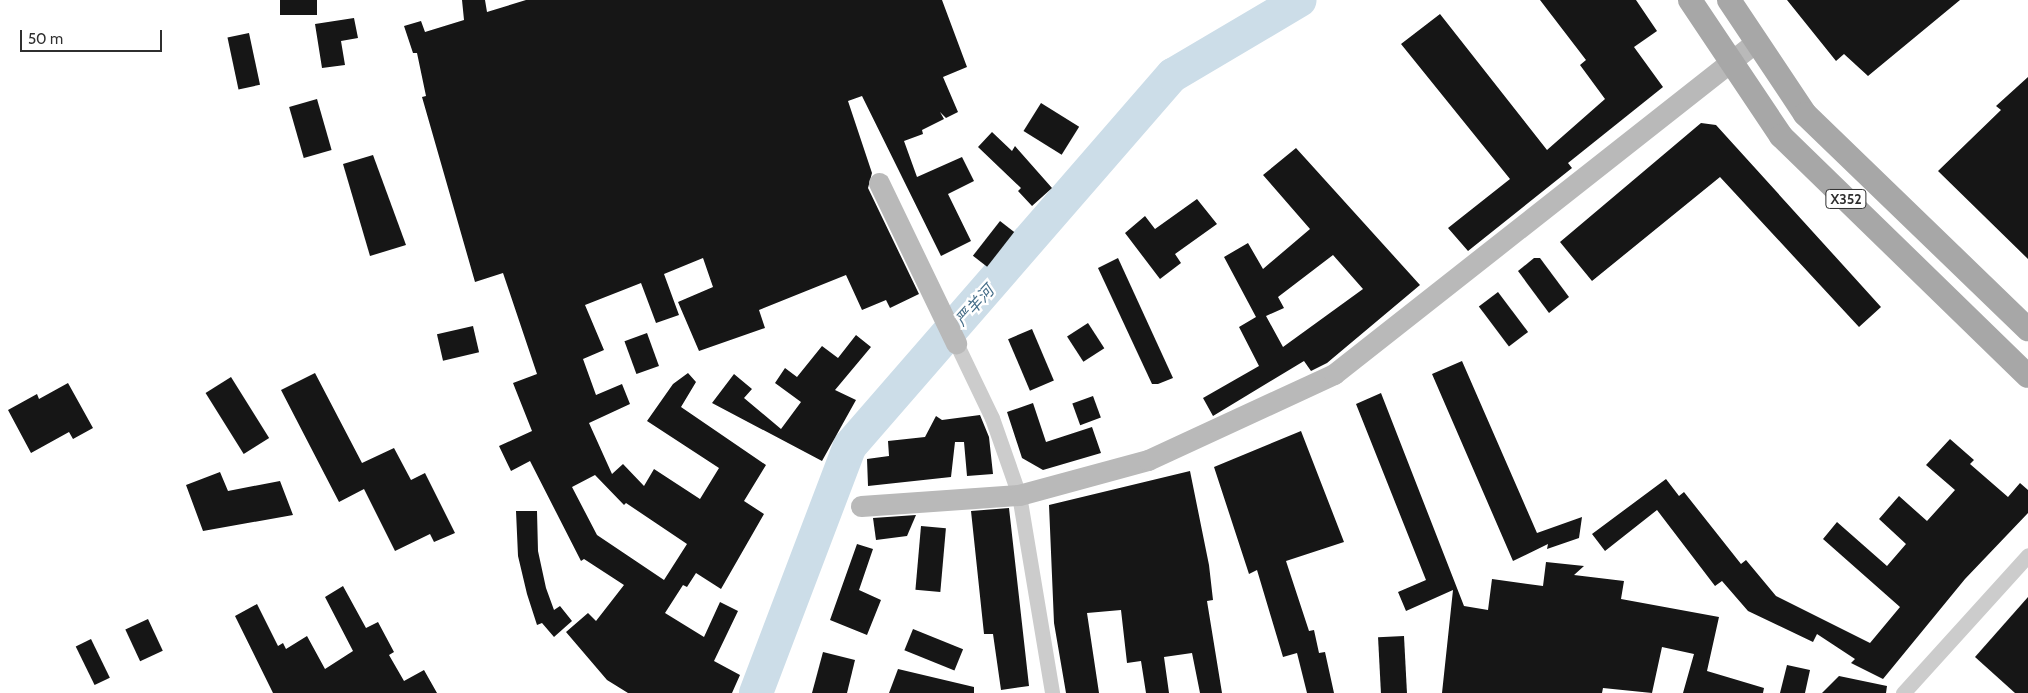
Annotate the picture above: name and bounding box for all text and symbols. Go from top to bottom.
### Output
scale bar [22,20,165,52]
text: 50 m [28,30,63,48]
road number: X352 [1825,188,1867,210]
water label: 严羊河 [952,282,998,330]

